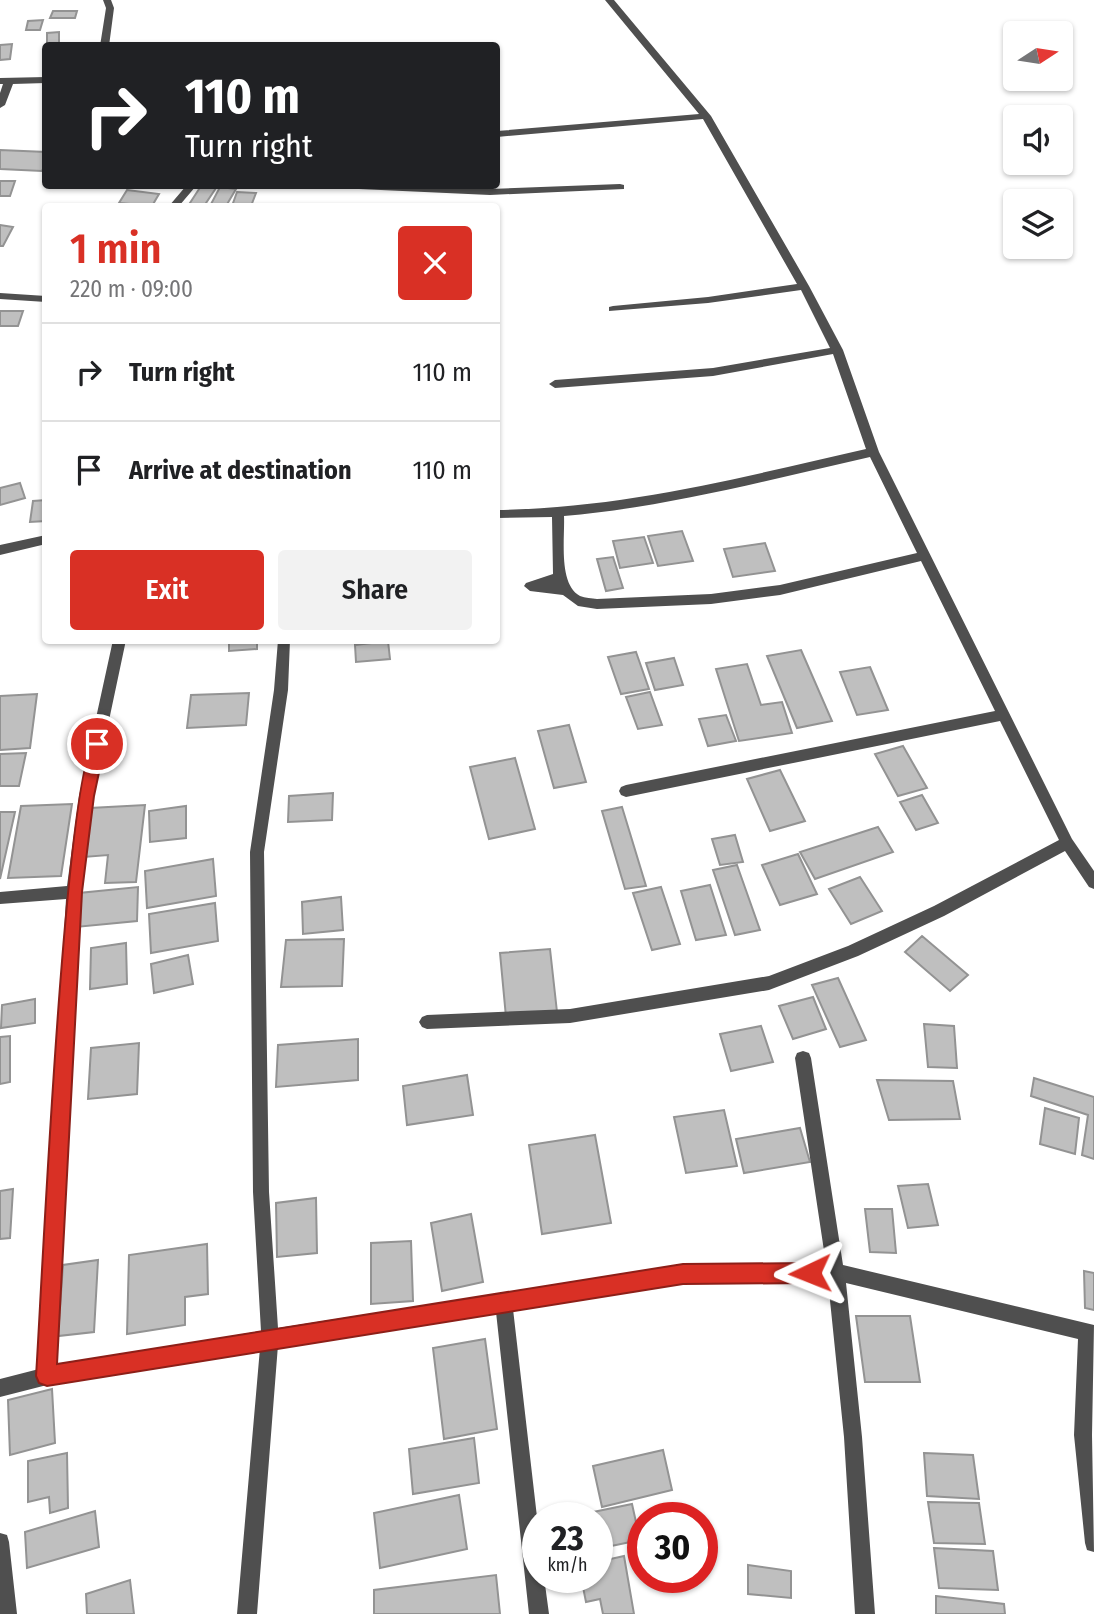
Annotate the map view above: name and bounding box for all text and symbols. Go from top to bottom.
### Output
north arrow [1003,21,1073,91]
map controls [1003,21,1073,259]
text: 110 m [185,67,300,126]
icon: right [70,70,161,161]
button: sound [1003,105,1073,175]
text: Turn right [185,127,312,165]
button: layers [1003,189,1073,259]
text: 1 min [70,224,161,274]
button: close [398,226,472,300]
text: 220 m · 09:00 [70,275,193,303]
icon: right [70,353,108,391]
text: Turn right [129,357,235,388]
text: 110 m [412,357,472,388]
icon: arrive [70,451,108,489]
text: Arrive at destination [129,455,352,486]
text: 110 m [412,455,472,486]
button: Exit [70,550,264,630]
button: Share [278,550,472,630]
pin [67,714,127,774]
icon: arrive [78,725,116,763]
position arrow [773,1236,847,1310]
speed limit sign: 30 [627,1502,718,1593]
text: 23 [551,1517,584,1559]
text: km/h [547,1554,588,1576]

